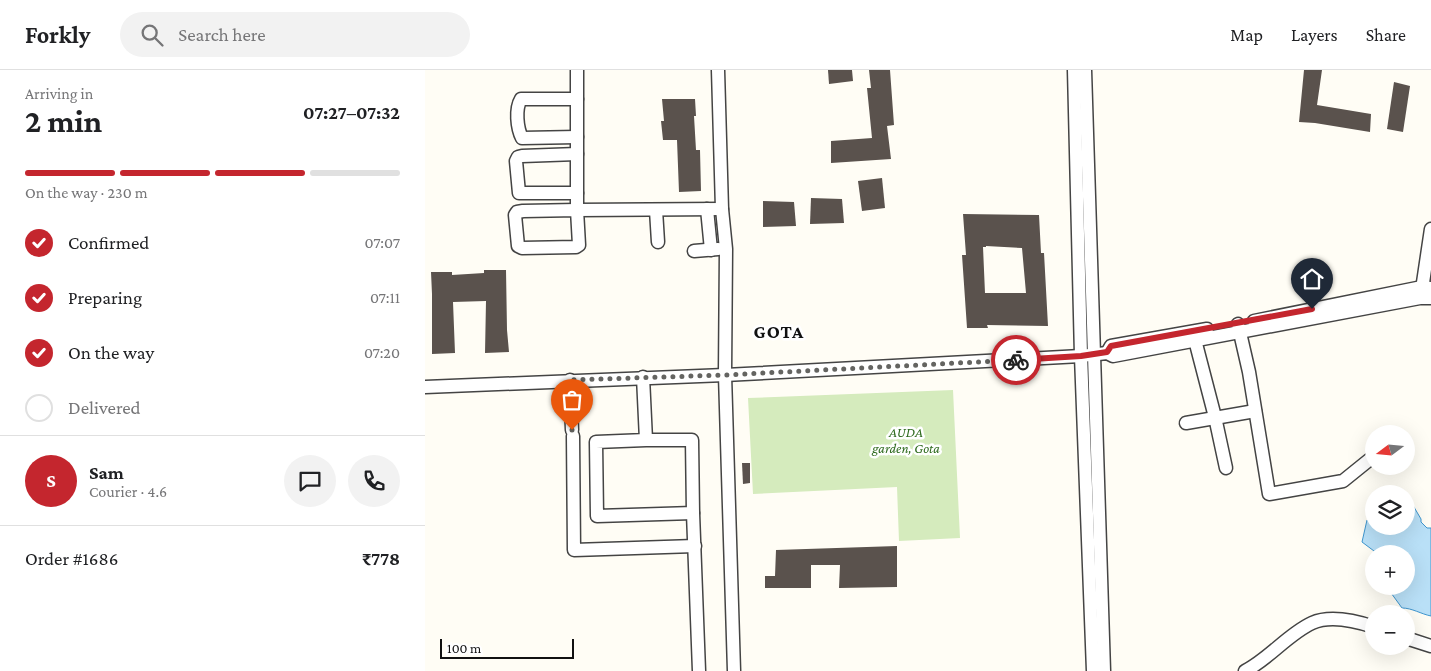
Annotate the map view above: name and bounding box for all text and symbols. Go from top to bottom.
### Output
search box [120,12,470,57]
text: Forkly [25,21,90,48]
icon: search [138,21,166,49]
text: Search here [178,24,266,45]
text: Map [1230,25,1263,45]
text: Layers [1291,25,1338,45]
text: Share [1366,25,1406,45]
text: Arriving in [25,85,93,102]
text: 07:27–07:32 [303,102,400,123]
text: 2 min [25,103,102,139]
text: On the way · 230 m [25,184,148,201]
icon: check [25,229,53,257]
text: Confirmed [68,232,149,253]
text: 07:07 [365,234,400,251]
pin [1291,258,1333,309]
icon: home [1298,265,1326,293]
icon: check [25,284,53,312]
text: Preparing [68,287,142,308]
text: 07:11 [370,289,400,306]
district label: GOTA [754,321,804,342]
courier [991,335,1041,385]
icon: check [25,339,53,367]
text: On the way [68,342,154,363]
text: 07:20 [364,344,400,361]
icon: bike [1002,346,1030,374]
pin [551,379,593,430]
icon: bag [558,386,586,414]
text: Delivered [68,397,141,418]
park label: AUDA garden, Gota [871,424,940,456]
north arrow [1365,425,1415,475]
map controls [1365,425,1415,655]
button: chat [284,455,336,507]
button: phone [348,455,400,507]
text: Sam [89,462,124,483]
text: S [46,470,56,491]
text: Courier · 4.6 [89,483,167,500]
button: layers [1365,485,1415,535]
button: + [1365,545,1415,595]
text: Order #1686 [25,548,118,569]
text: ₹778 [362,548,400,569]
button: − [1365,605,1415,655]
scale bar [440,636,574,659]
text: 100 m [447,640,481,656]

